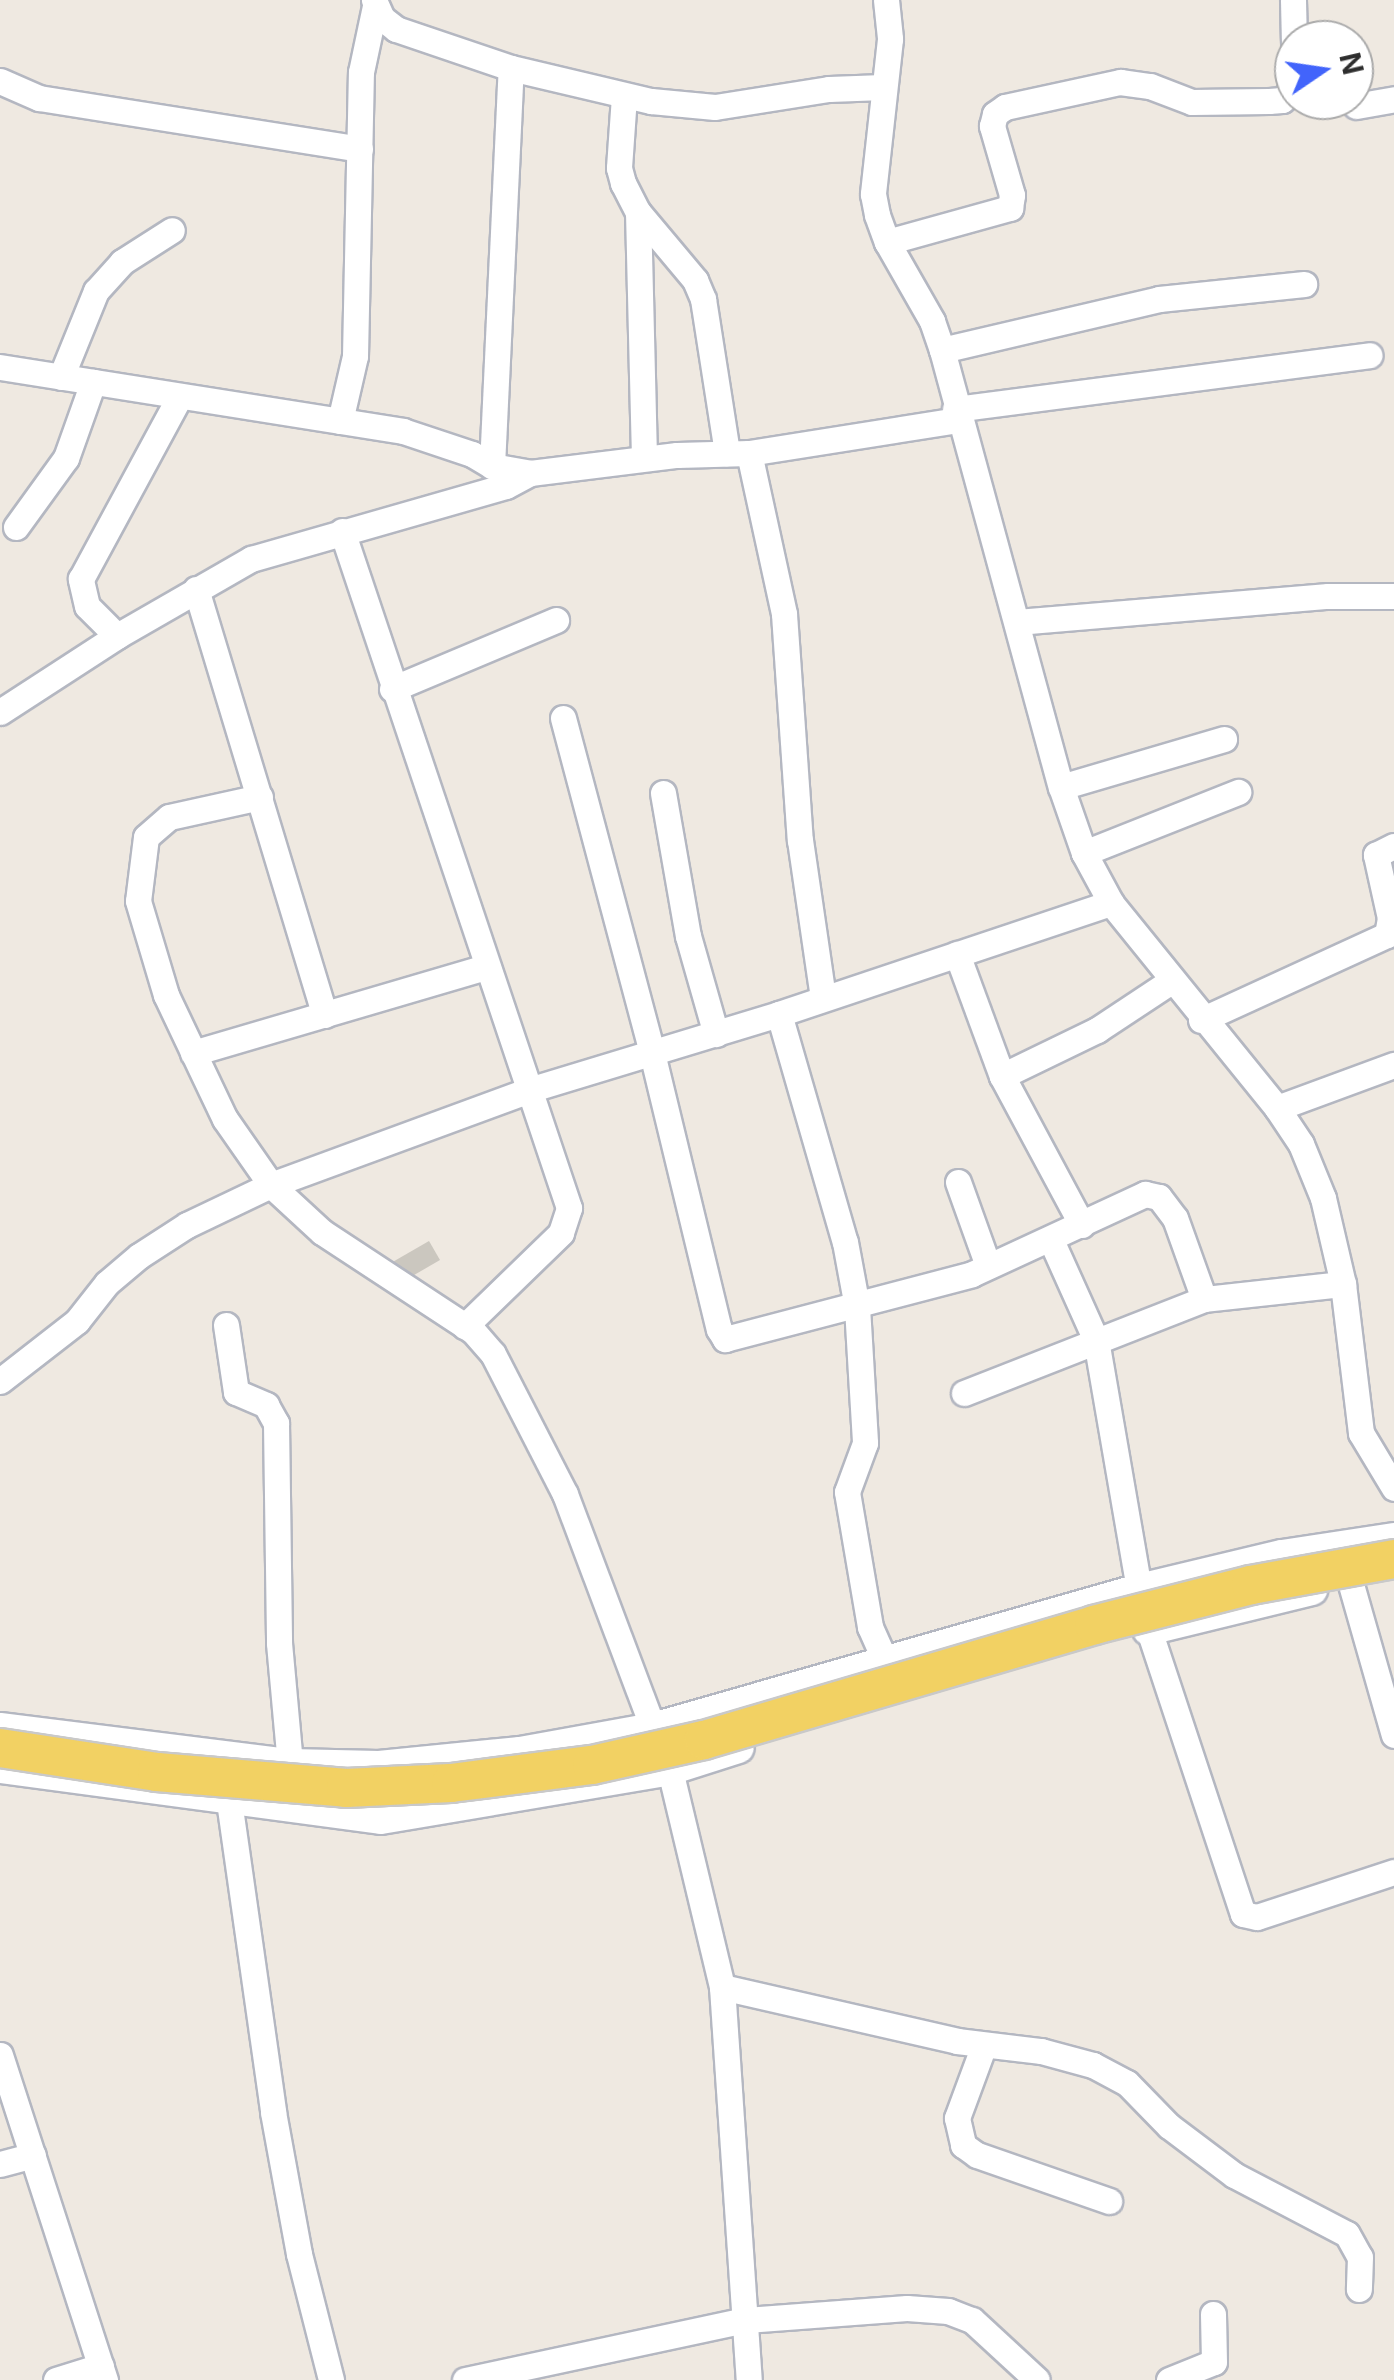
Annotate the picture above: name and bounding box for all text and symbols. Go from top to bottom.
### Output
north arrow [1274,20,1374,120]
text: N [1332,49,1370,78]

